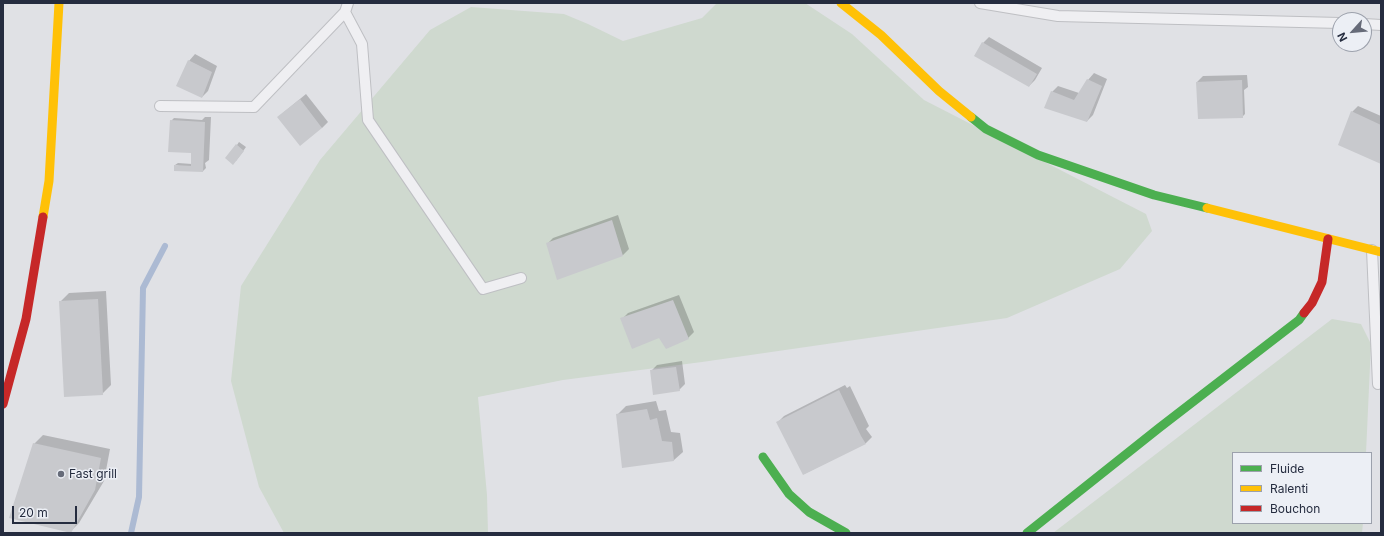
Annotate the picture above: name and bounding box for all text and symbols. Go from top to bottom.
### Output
north arrow [1332,12,1372,52]
text: N [1334,30,1350,44]
legend [1232,452,1372,524]
text: Fluide [1270,461,1304,476]
place label: Fast grill [69,467,117,481]
marker: Fast grill [56,469,66,479]
text: Ralenti [1270,481,1308,496]
scale bar [14,498,79,524]
text: Bouchon [1270,501,1320,516]
text: 20 m [19,505,48,520]

